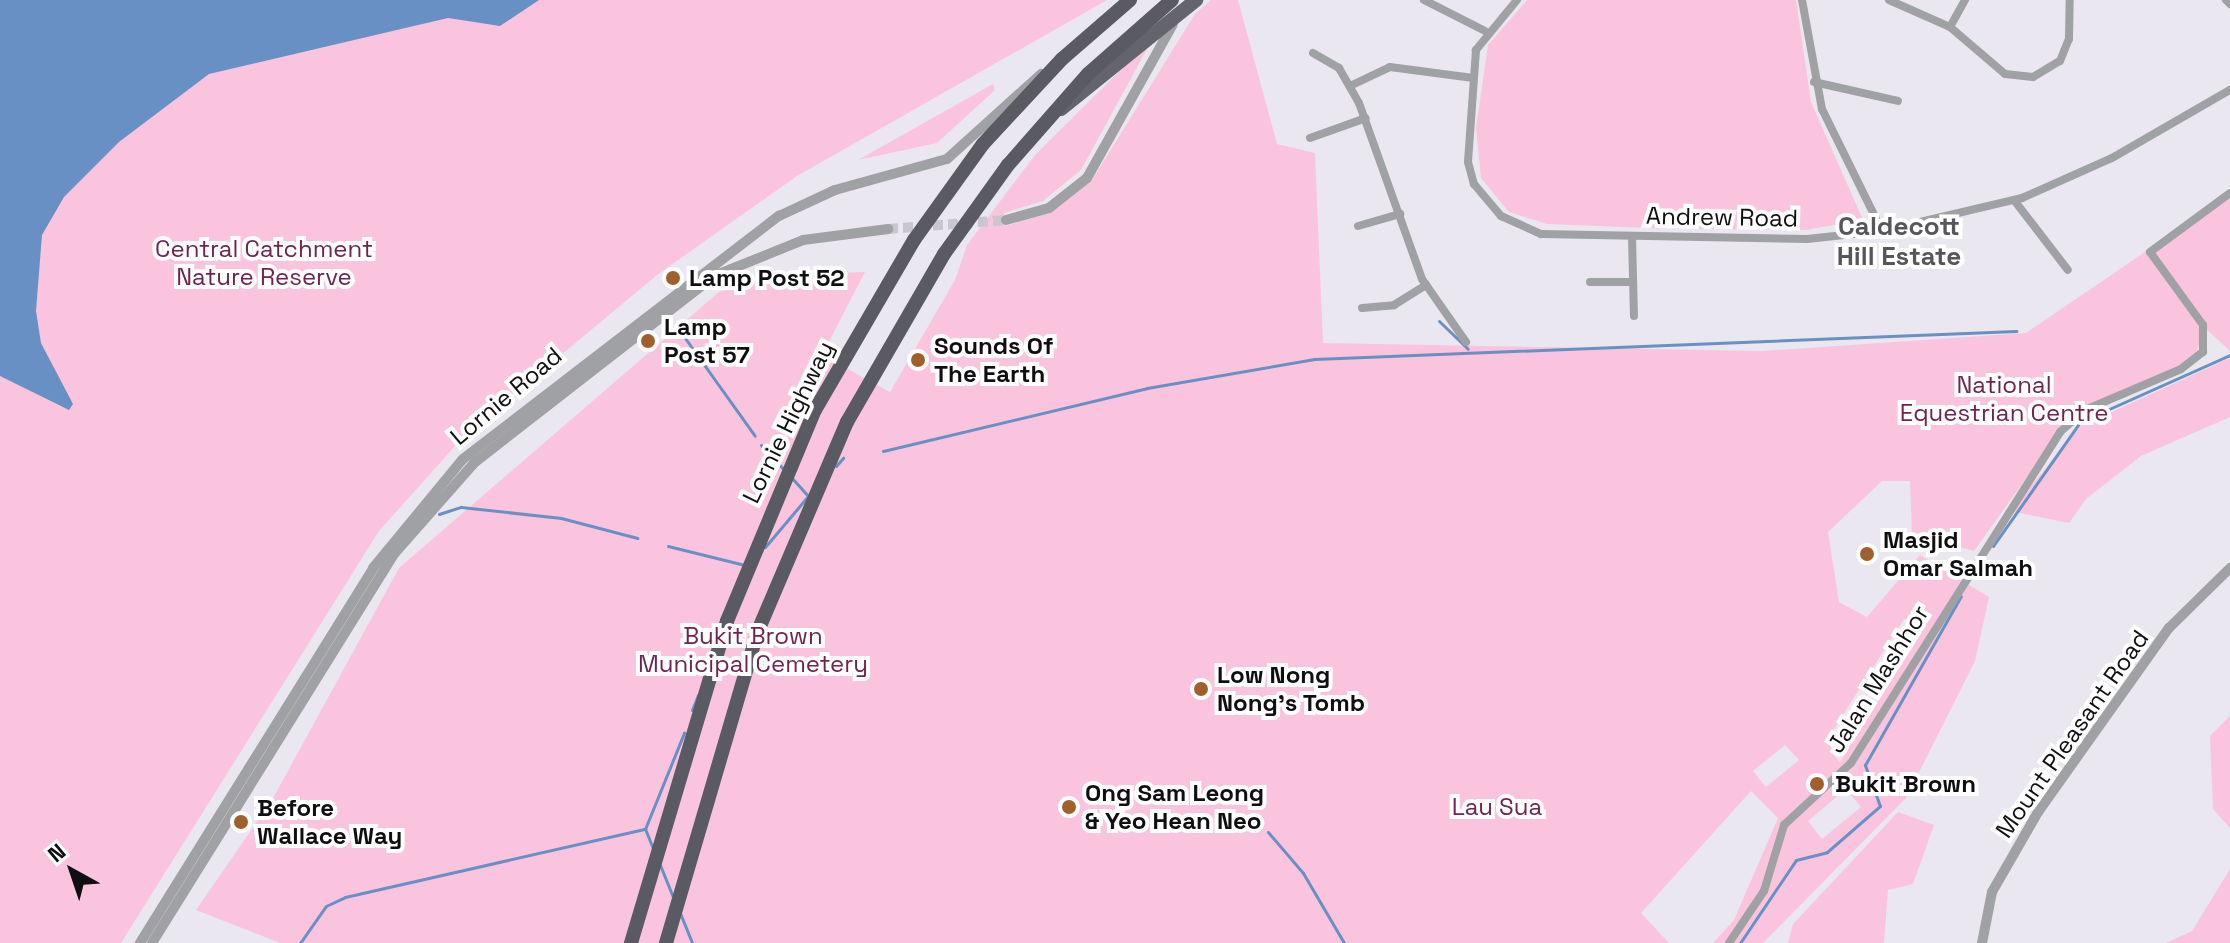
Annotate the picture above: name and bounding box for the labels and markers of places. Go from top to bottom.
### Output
place label: Lamp Post 52 [689,264,845,292]
marker: Lamp Post 52 [664,269,682,287]
place label: Lamp Post 57 [664,313,750,369]
marker: Lamp Post 57 [639,332,657,350]
place label: Sounds Of The Earth [934,332,1053,388]
marker: Sounds Of The Earth [909,351,927,369]
place label: Masjid Omar Salmah [1883,526,2033,582]
marker: Masjid Omar Salmah [1858,545,1876,563]
place label: Low Nong Nong's Tomb [1217,661,1366,717]
marker: Low Nong Nong's Tomb [1192,680,1210,698]
place label: Bukit Brown [1835,770,1976,798]
marker: Bukit Brown [1806,773,1828,795]
place label: Ong Sam Leong & Yeo Hean Neo [1085,779,1264,835]
place label: Before Wallace Way [257,794,402,850]
marker: Ong Sam Leong & Yeo Hean Neo [1060,798,1078,816]
marker: Before Wallace Way [232,813,250,831]

